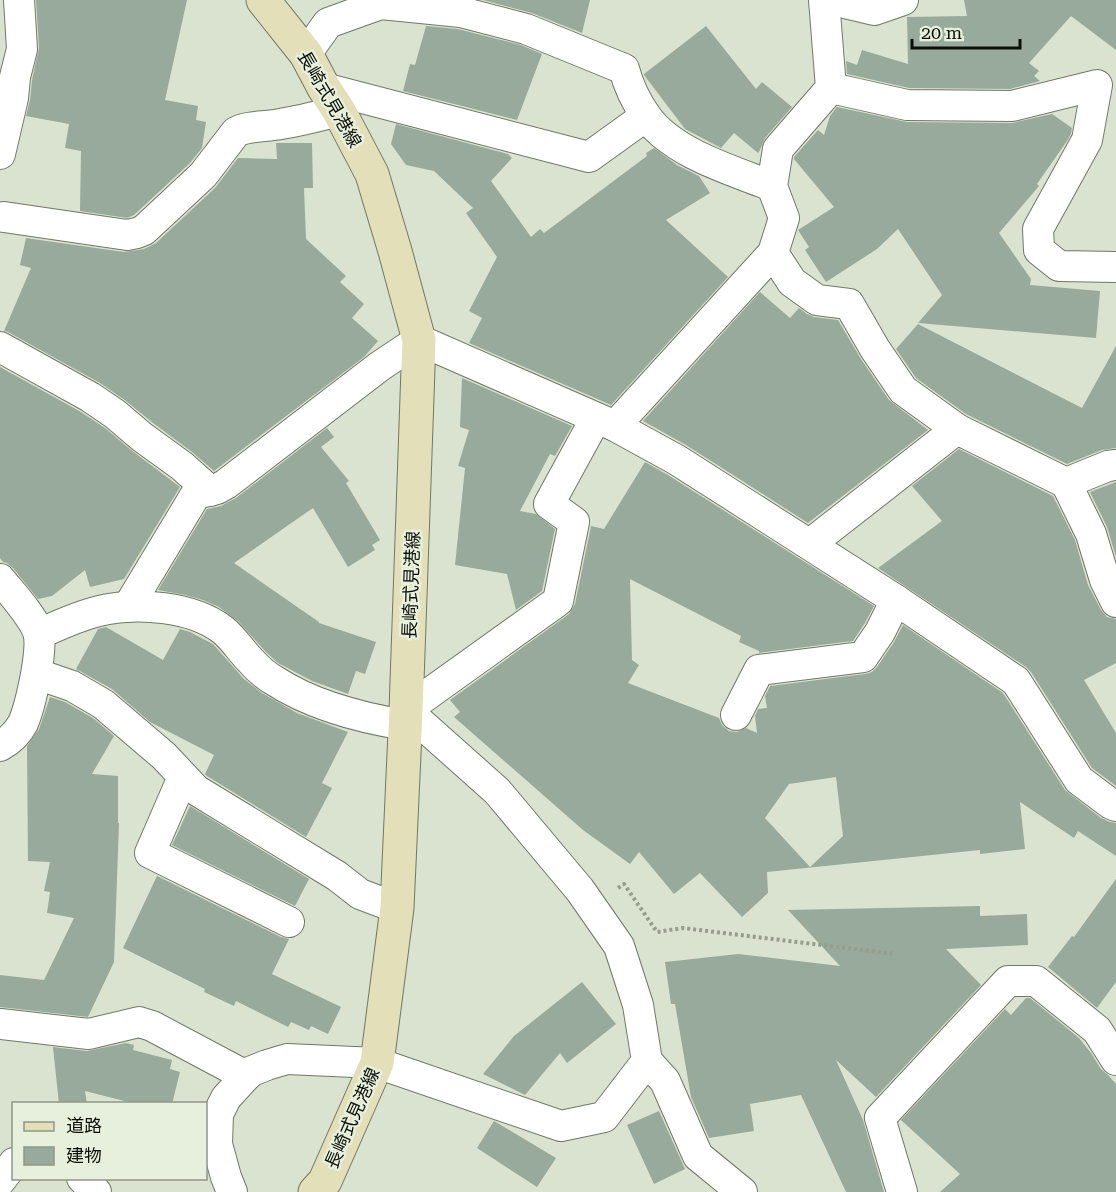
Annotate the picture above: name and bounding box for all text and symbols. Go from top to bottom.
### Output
scale bar [912,12,1020,50]
text: 20 m [921,22,962,43]
street label: 長崎式見港線 [294,47,366,151]
street label: 長崎式見港線 [399,531,423,639]
street label: 長崎式見港線 [320,1064,384,1172]
legend [12,1102,207,1180]
text: 道路 [66,1115,102,1136]
text: 建物 [66,1145,102,1166]

